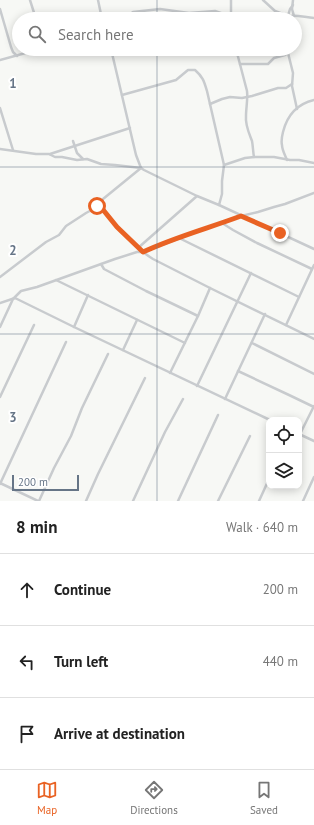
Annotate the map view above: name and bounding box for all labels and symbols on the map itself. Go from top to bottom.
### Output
text: 1 [9,75,17,92]
route start [88,197,106,215]
route end [271,224,289,242]
text: 2 [9,242,17,259]
text: 3 [9,409,17,426]
scale bar [12,473,79,492]

